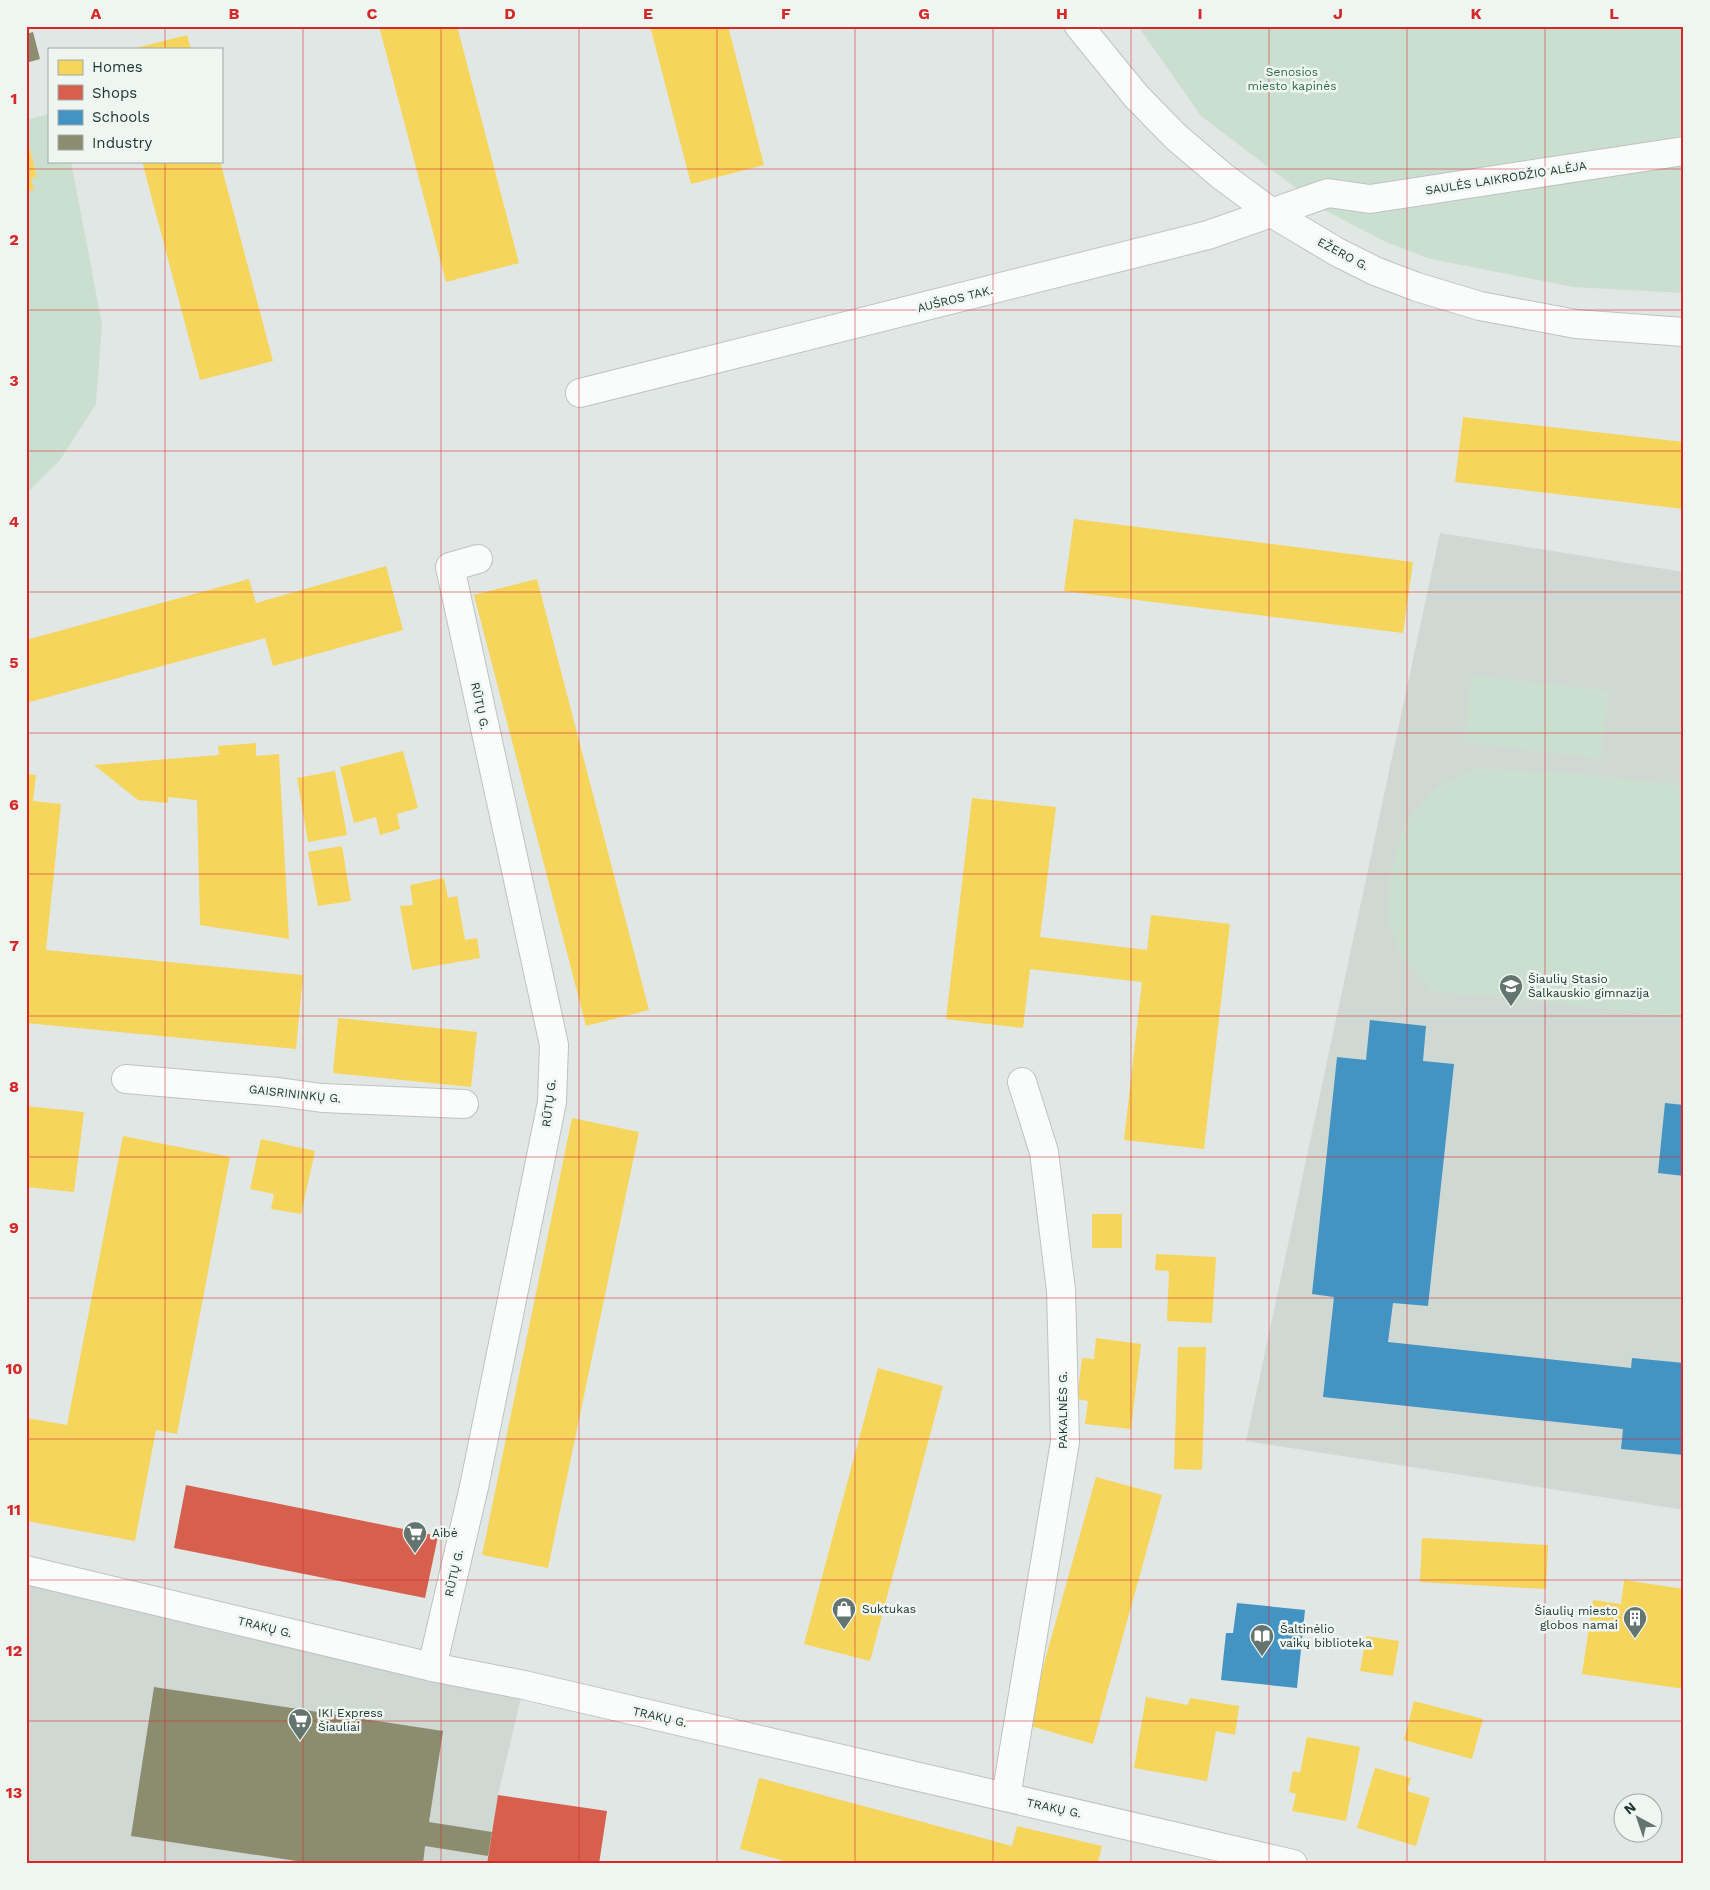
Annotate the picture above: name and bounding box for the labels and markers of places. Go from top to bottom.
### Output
place label: Šiaulių Stasio Šalkauskio gimnazija [1528,972,1650,1000]
school or university icon: Šiaulių Stasio Šalkauskio gimnazija [1498,973,1524,1007]
supermarket icon: Aibė [402,1520,428,1554]
place label: Aibė [432,1526,458,1540]
shop icon: Suktukas [831,1596,857,1630]
place label: Suktukas [862,1602,916,1616]
place label: Šiaulių miesto globos namai [1535,1604,1618,1632]
building icon: Šiaulių miesto globos namai [1622,1605,1648,1639]
place label: Šaltinėlio vaikų biblioteka [1280,1622,1372,1650]
library icon: Šaltinėlio vaikų biblioteka [1249,1623,1275,1657]
place label: IKI Express Šiauliai [318,1706,383,1734]
supermarket icon: IKI Express Šiauliai [287,1707,313,1741]

